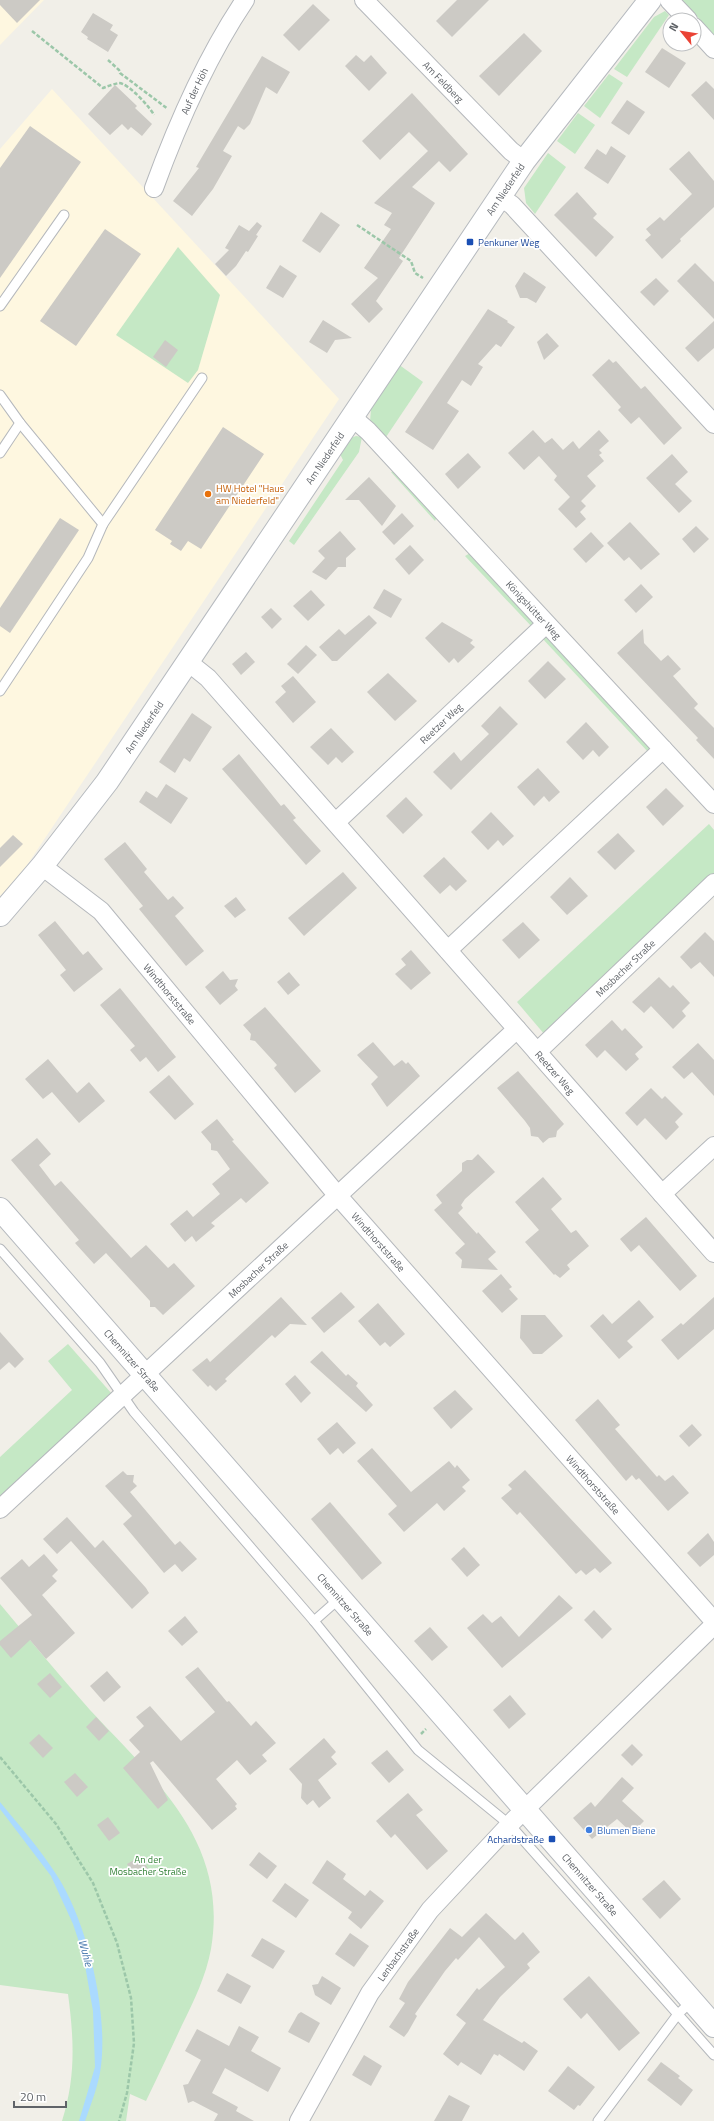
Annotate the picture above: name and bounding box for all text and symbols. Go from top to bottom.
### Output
north arrow [662,12,702,52]
text: N [665,20,682,34]
street label: Am Feldberg [419,58,467,106]
street label: Auf der Höh [177,65,212,117]
street label: Am Niederfeld [483,160,529,219]
place label: Penkuner Weg [478,235,539,250]
marker: Penkuner Weg [465,237,475,247]
street label: Am Niederfeld [302,429,348,488]
place label: HW Hotel "Haus am Niederfeld" [216,481,285,508]
marker: HW Hotel "Haus am Niederfeld" [203,489,213,499]
street label: Königshütter Weg [502,577,565,643]
street label: Am Niederfeld [121,698,167,756]
street label: Reetzer Weg [416,700,466,747]
street label: Mosbacher Straße [592,936,659,1000]
street label: Windthorststraße [140,961,199,1028]
street label: Reetzer Weg [531,1048,578,1098]
street label: Windthorststraße [348,1209,409,1275]
street label: Mosbacher Straße [225,1238,292,1302]
street label: Chemnitzer Straße [100,1326,163,1395]
street label: Windthorststraße [562,1452,623,1518]
street label: Chemnitzer Straße [314,1570,377,1639]
place label: Blumen Biene [597,1823,656,1838]
marker: Blumen Biene [584,1825,594,1835]
place label: Achardstraße [487,1832,544,1847]
marker: Achardstraße [547,1834,557,1844]
street label: Chemnitzer Straße [558,1850,621,1919]
park label: An der Mosbacher Straße [109,1852,187,1879]
street label: Lenbachstraße [374,1925,423,1984]
water label: Wuhle [75,1938,98,1969]
scale bar [14,2083,66,2109]
text: 20 m [20,2087,46,2106]

